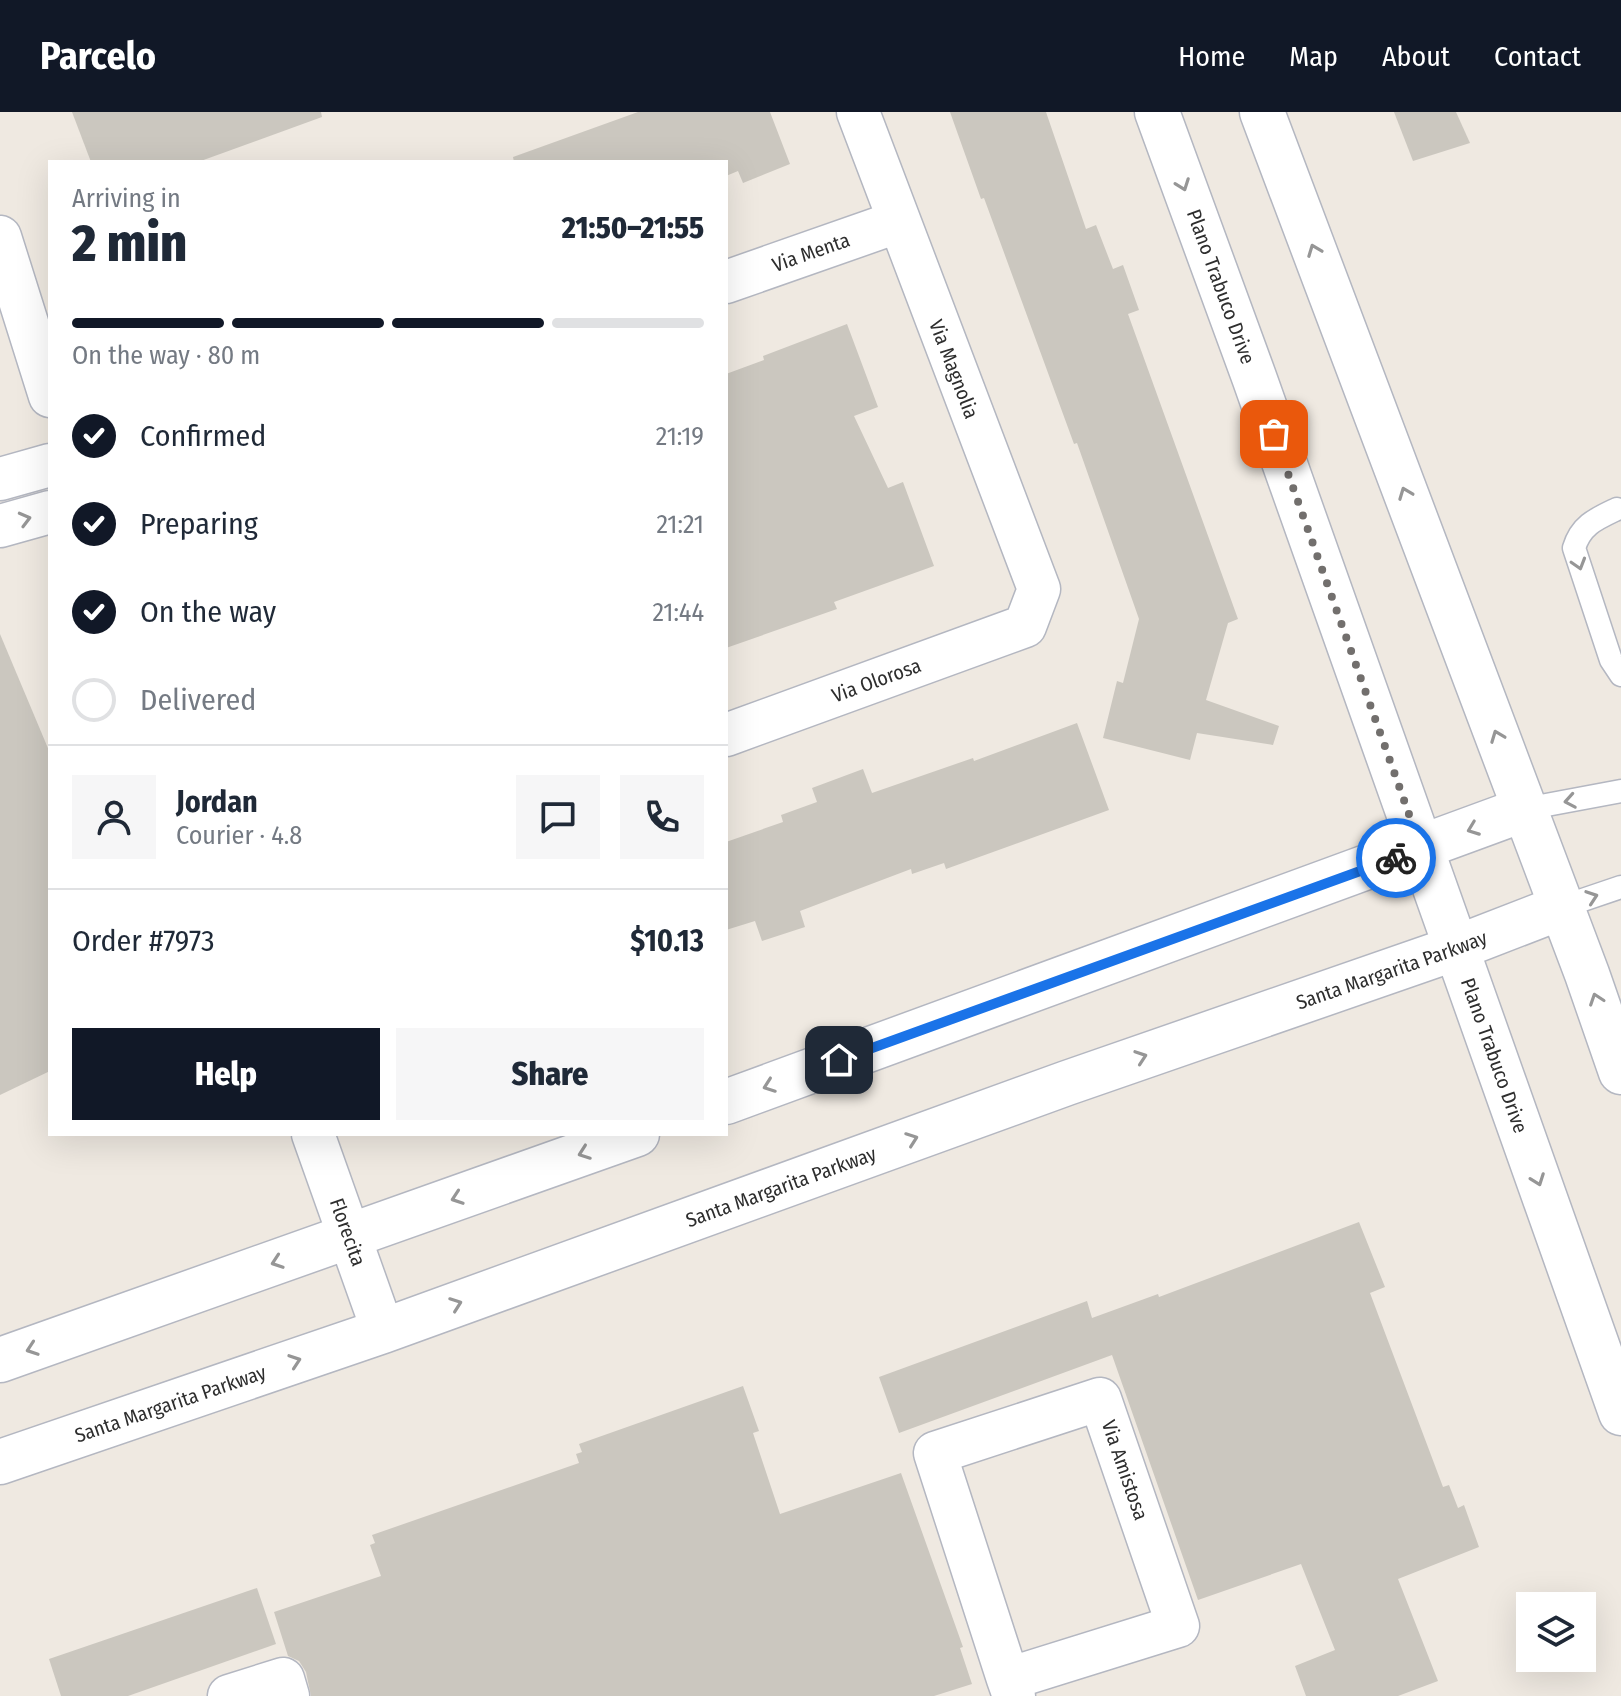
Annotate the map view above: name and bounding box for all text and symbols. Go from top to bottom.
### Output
text: Parcelo [40,33,156,79]
text: Home [1178,40,1245,73]
text: Map [1289,40,1338,73]
text: About [1382,40,1450,73]
text: Contact [1494,40,1581,73]
one-way arrow [1174,177,1190,191]
text: Arriving in [72,183,181,214]
street label: Plano Trabuco Drive [1182,206,1260,367]
text: 21:50–21:55 [562,210,704,246]
text: 2 min [72,212,187,275]
street label: Via Menta [769,228,853,277]
one-way arrow [1307,244,1324,258]
street label: Via Magnolia [924,316,984,422]
text: On the way · 80 m [72,340,260,371]
pin [1240,400,1308,468]
icon: bag [1252,412,1296,456]
icon: check [72,414,116,458]
text: Confirmed [140,418,266,454]
text: 21:19 [656,421,704,452]
one-way arrow [1398,487,1415,501]
icon: check [72,502,116,546]
text: Preparing [140,506,258,542]
text: 21:21 [656,509,704,540]
one-way arrow [18,511,31,528]
one-way arrow [1570,557,1586,571]
icon: check [72,590,116,634]
text: On the way [140,594,276,630]
text: 21:44 [652,597,704,628]
street label: Via Olorosa [828,653,924,707]
text: Delivered [140,682,256,718]
one-way arrow [1490,730,1507,744]
button: person [72,775,156,859]
button: chat [516,775,600,859]
button: phone [620,775,704,859]
text: Jordan [176,784,258,820]
one-way arrow [1564,792,1577,809]
courier [1356,818,1436,898]
one-way arrow [1467,819,1481,836]
text: Courier · 4.8 [176,820,302,851]
icon: bike [1374,836,1418,880]
one-way arrow [1584,890,1598,907]
text: Order #7973 [72,923,215,959]
text: $10.13 [630,923,704,959]
street label: Santa Margarita Parkway [1293,925,1490,1015]
street label: Plano Trabuco Drive [1456,975,1533,1136]
one-way arrow [1589,992,1605,1006]
pin [805,1026,873,1094]
button: Help [72,1028,380,1120]
button: Share [396,1028,704,1120]
icon: home [817,1038,861,1082]
one-way arrow [1133,1050,1147,1066]
one-way arrow [763,1076,777,1093]
one-way arrow [904,1132,918,1149]
street label: Santa Margarita Parkway [683,1141,879,1232]
one-way arrow [578,1143,592,1160]
one-way arrow [1528,1172,1545,1186]
one-way arrow [451,1189,465,1205]
street label: Florecita [325,1195,371,1269]
one-way arrow [271,1252,285,1268]
one-way arrow [448,1297,462,1314]
one-way arrow [26,1339,40,1355]
one-way arrow [288,1354,302,1370]
street label: Santa Margarita Parkway [72,1360,269,1448]
street label: Via Amistosa [1097,1417,1153,1523]
map controls [1516,1592,1596,1672]
button: layers [1516,1592,1596,1672]

